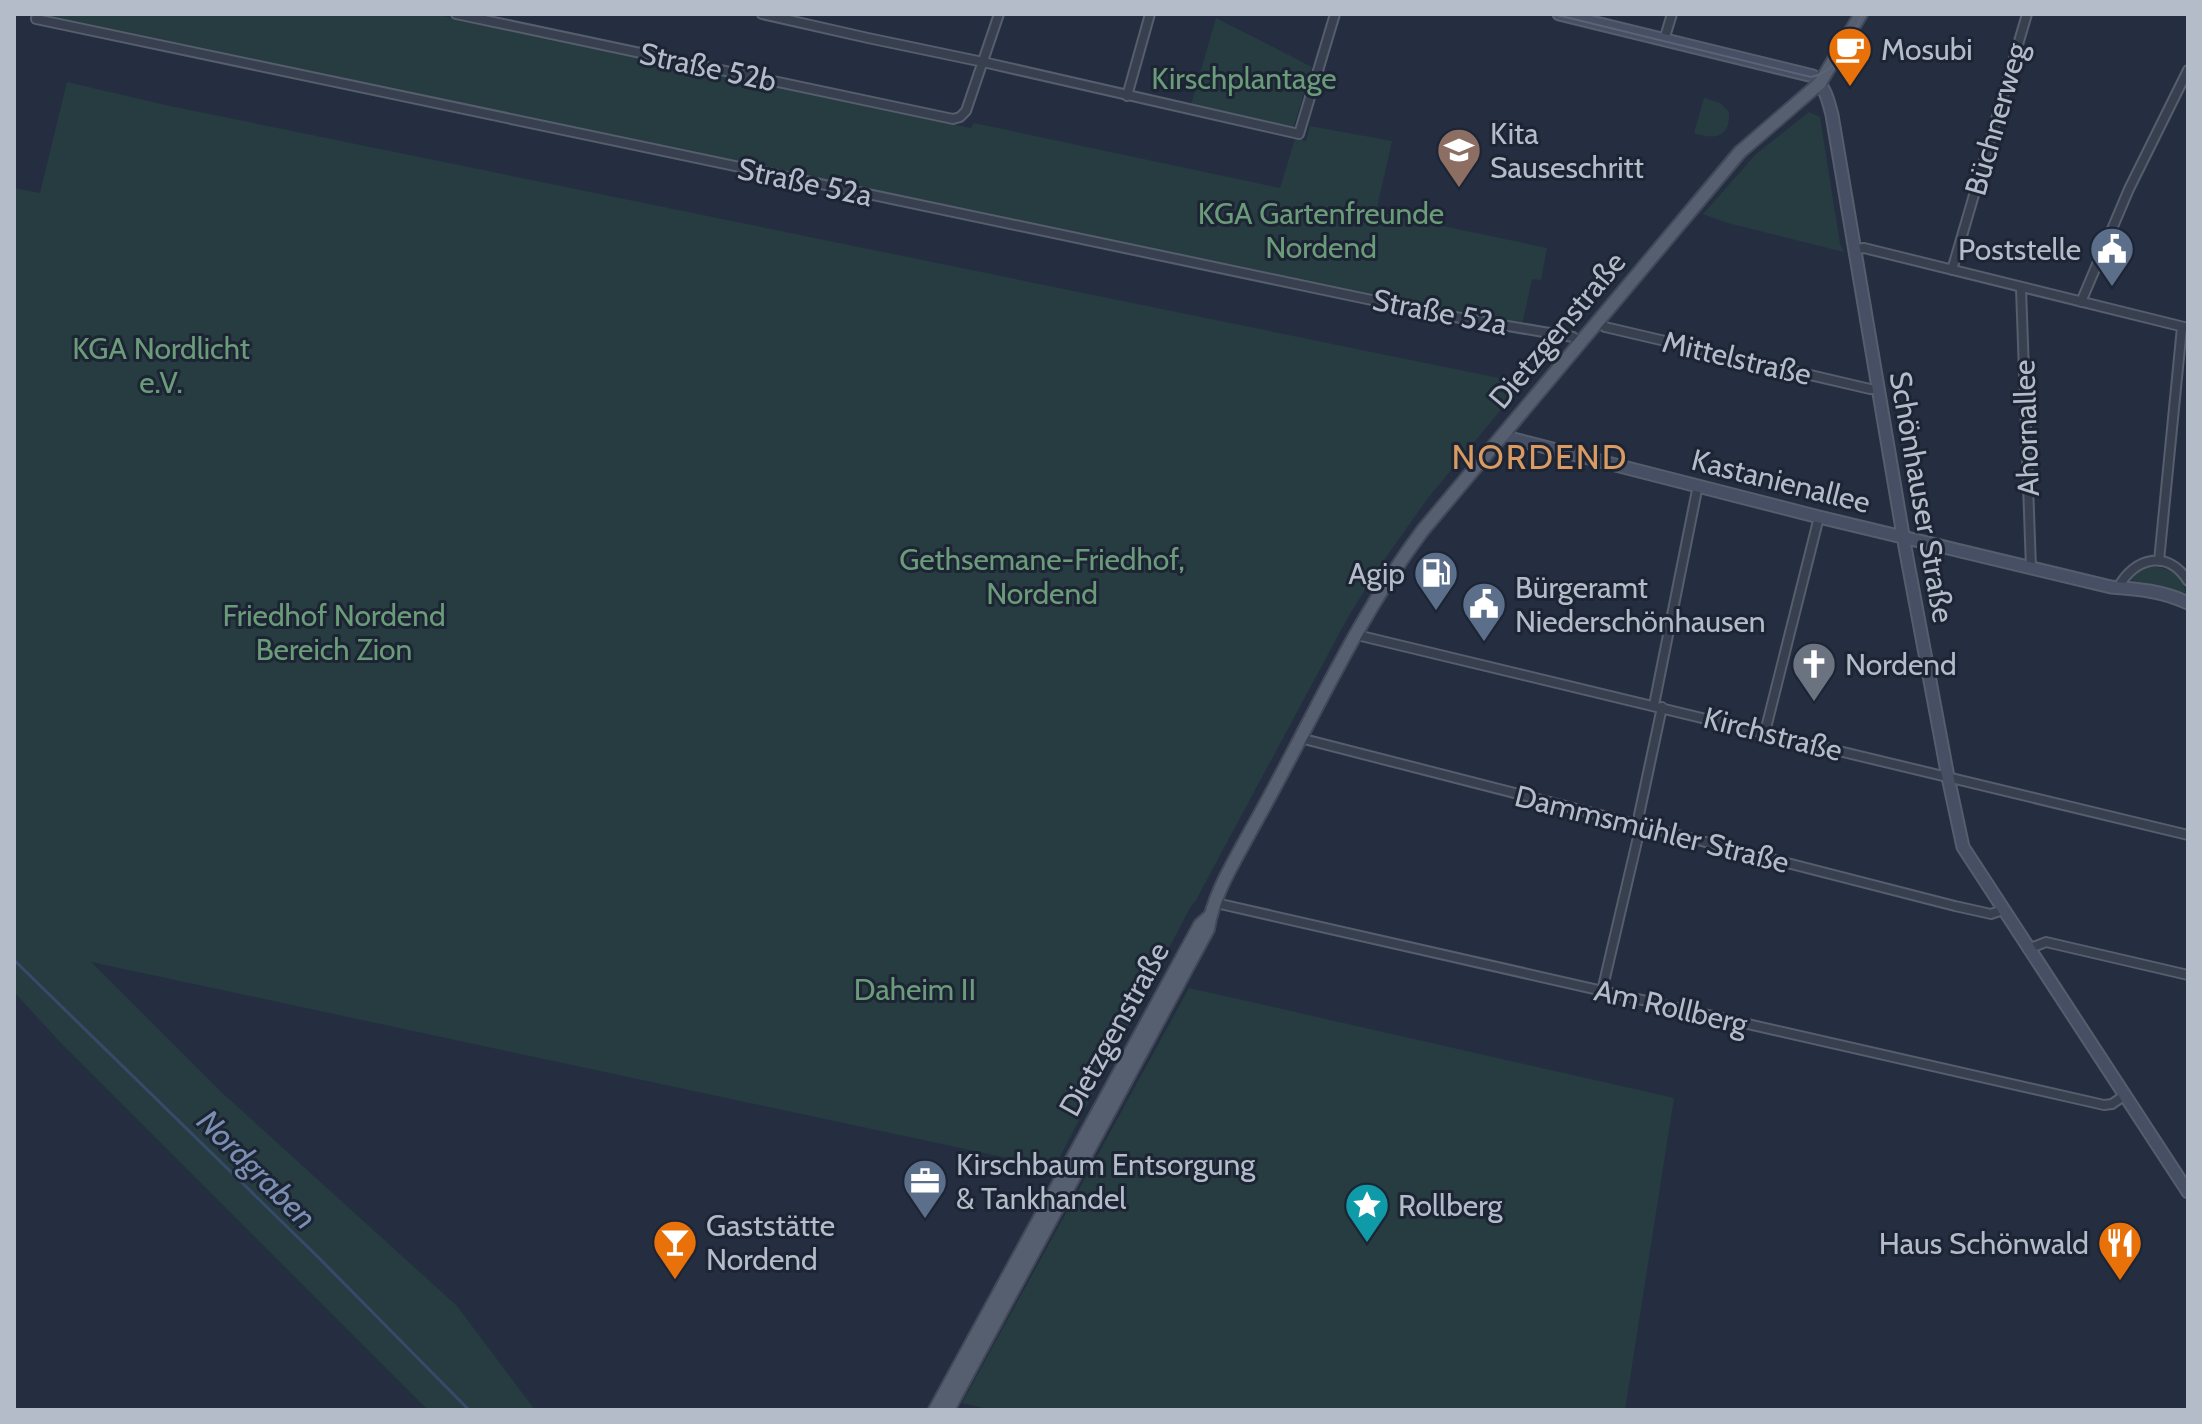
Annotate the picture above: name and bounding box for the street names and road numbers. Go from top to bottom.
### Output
street label: Straße 52b [636,34,780,100]
street label: Büchnerweg [1957,37,2036,199]
street label: Straße 52a [734,150,876,214]
street label: Dietzgenstraße [1481,244,1633,416]
street label: Straße 52a [1369,281,1511,343]
street label: Mittelstraße [1659,323,1815,393]
street label: Ahornallee [2005,359,2047,497]
street label: Schönhauser Straße [1882,369,1962,625]
street label: Kastanienallee [1688,441,1874,521]
street label: Kirchstraße [1700,699,1846,769]
street label: Dammsmühler Straße [1511,777,1793,881]
street label: Dietzgenstraße [1051,936,1177,1122]
street label: Am Rollberg [1591,971,1752,1043]

